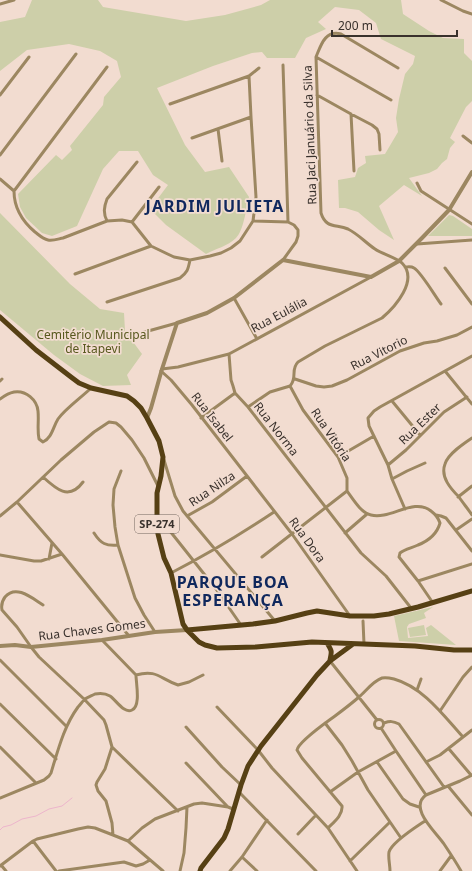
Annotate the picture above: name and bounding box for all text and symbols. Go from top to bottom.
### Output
scale bar [332,12,457,38]
text: 200 m [338,17,373,34]
street label: Rua Jaci Januário da Silva [299,65,320,205]
district label: JARDIM JULIETA [144,195,284,217]
street label: Rua Eulália [248,293,310,337]
park label: Cemitério Municipal de Itapevi [36,326,150,357]
street label: Rua Vitorio [347,331,410,374]
street label: Rua Isabel [188,388,237,445]
street label: Rua Norma [250,398,303,459]
street label: Rua Ester [395,399,445,448]
street label: Rua Vitória [307,405,356,465]
street label: Rua Nilza [185,467,238,510]
street label: Rua Dora [285,514,330,566]
road number: SP-274 [135,515,179,533]
district label: PARQUE BOA ESPERANÇA [177,571,289,611]
street label: Rua Chaves Gomes [37,614,147,645]

